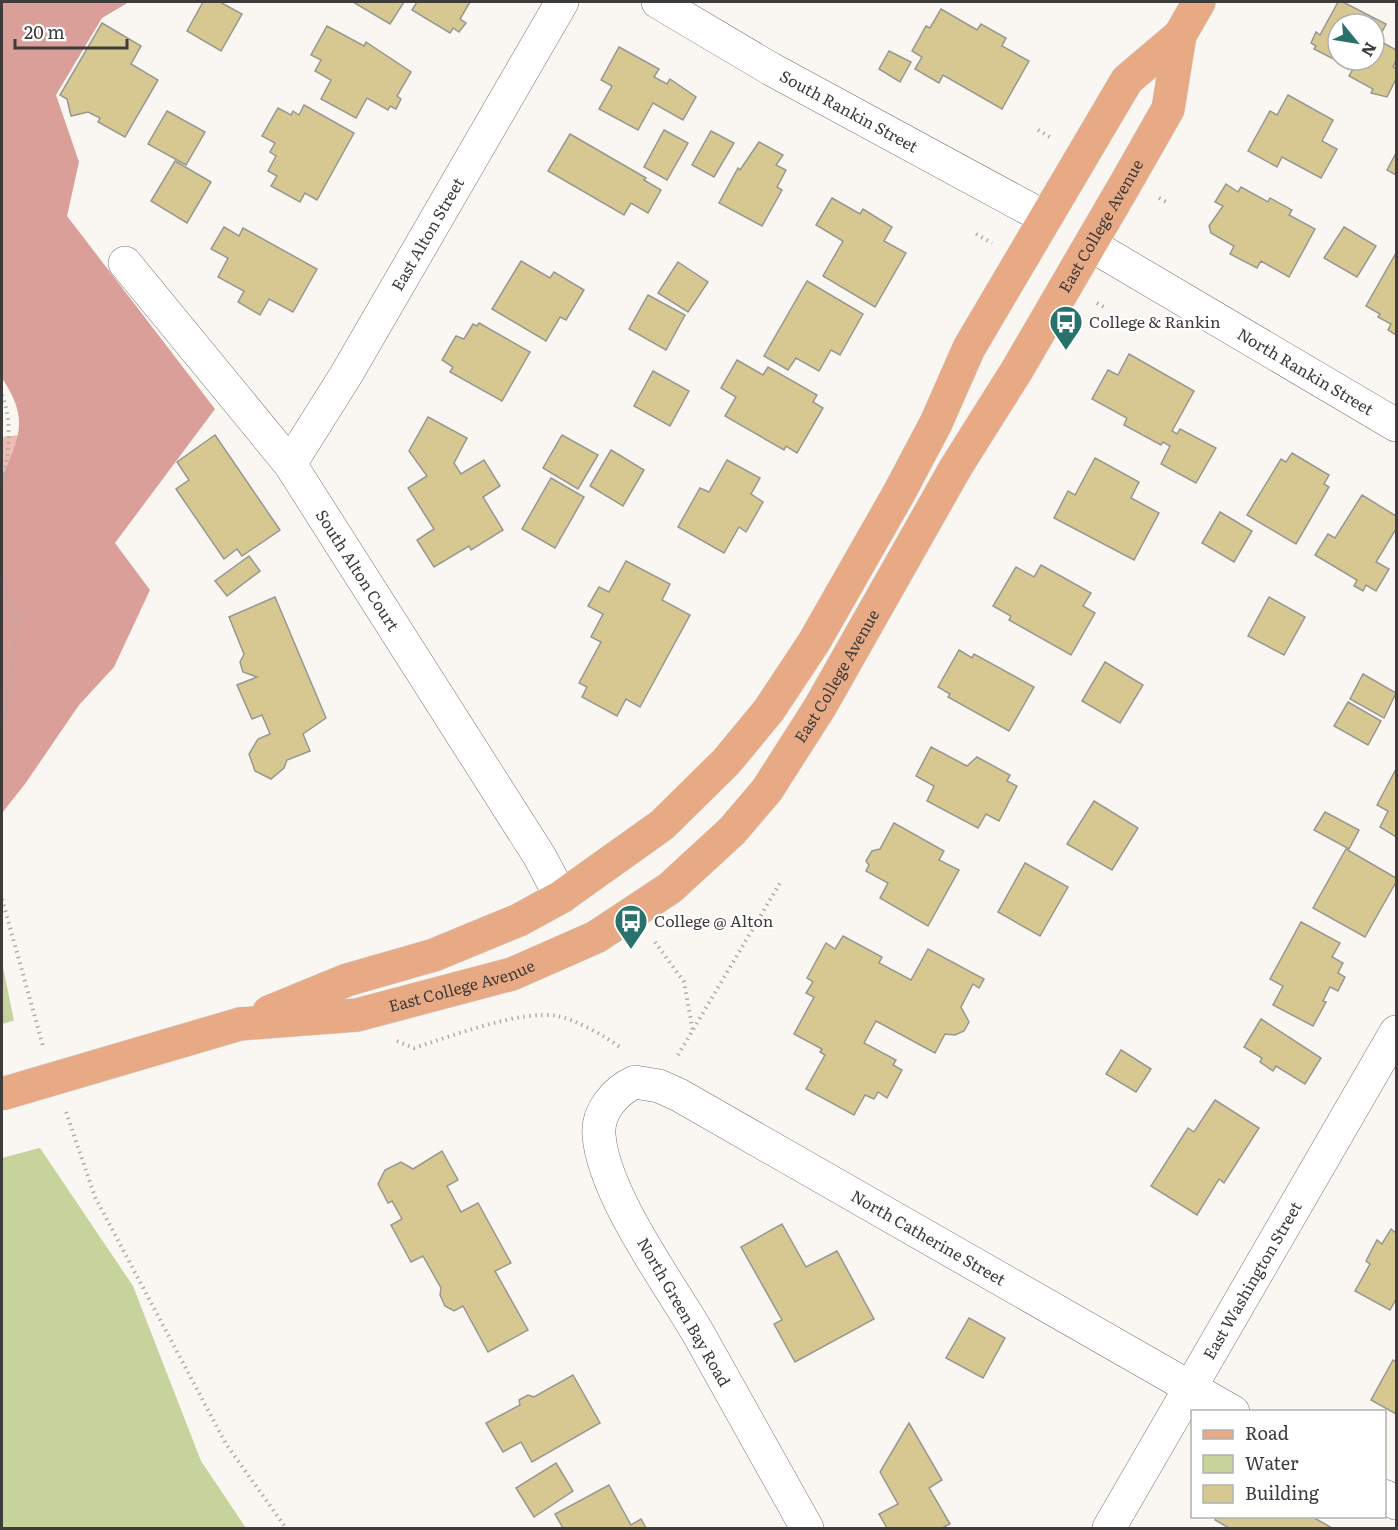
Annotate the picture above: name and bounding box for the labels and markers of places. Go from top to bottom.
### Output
bus stop icon: College & Rankin [1048,304,1084,351]
place label: College & Rankin [1089,309,1221,333]
bus stop icon: College @ Alton [613,903,649,950]
place label: College @ Alton [654,908,774,932]

